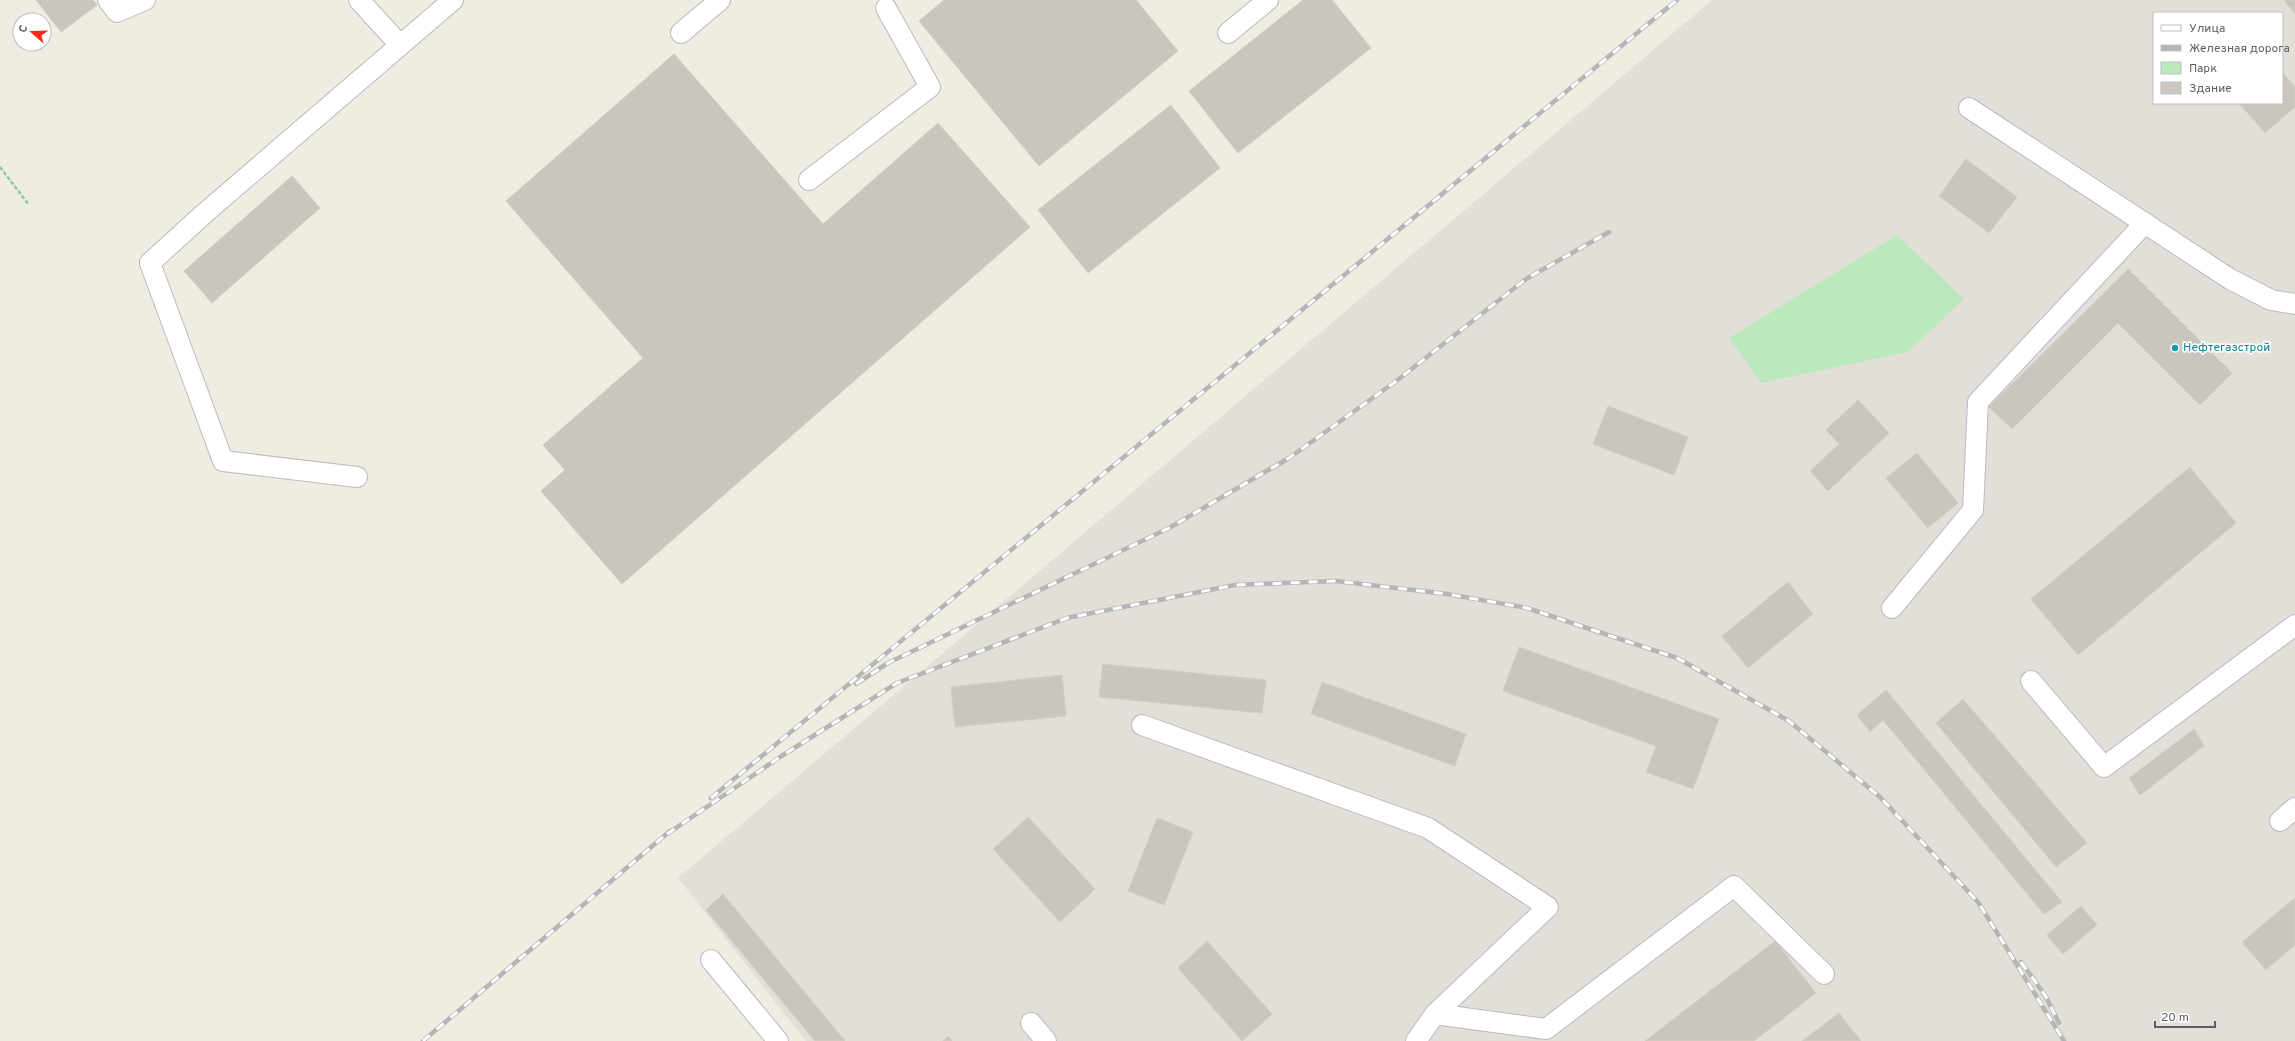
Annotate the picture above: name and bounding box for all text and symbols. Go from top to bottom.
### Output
north arrow [12,12,52,52]
legend [2153,12,2283,104]
text: Улица [2189,21,2225,37]
text: С [16,23,31,35]
text: Железная дорога [2189,41,2290,57]
text: Парк [2189,61,2217,77]
text: Здание [2189,81,2232,97]
place label: Нефтегазстрой [2183,340,2270,356]
marker: Нефтегазстрой [2170,343,2180,353]
scale bar [2155,1003,2215,1029]
text: 20 m [2161,1010,2189,1026]

